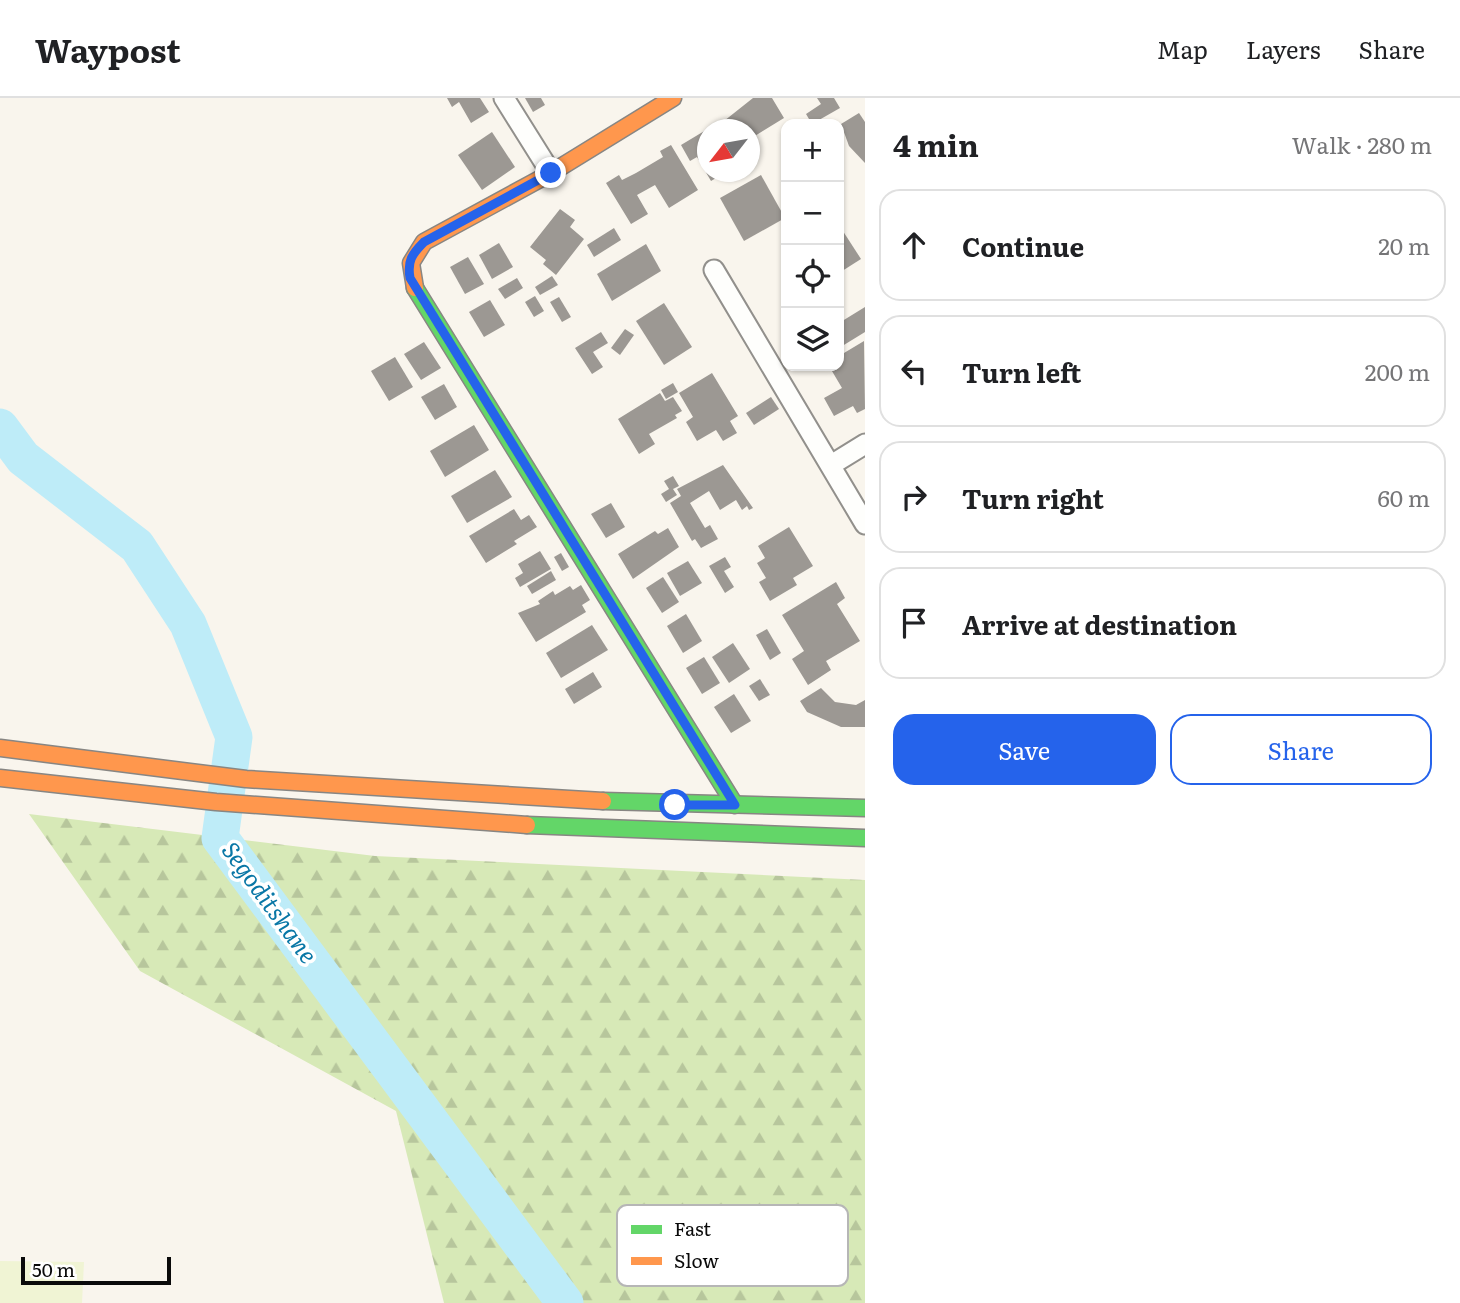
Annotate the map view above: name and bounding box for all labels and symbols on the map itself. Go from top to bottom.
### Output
north arrow [697,119,760,182]
route end [535,157,566,188]
route start [659,789,690,820]
water label: Segoditshane [215,833,327,970]
legend [617,1205,848,1286]
text: Fast [674,1214,711,1242]
text: Slow [674,1246,719,1274]
scale bar [21,1254,172,1286]

